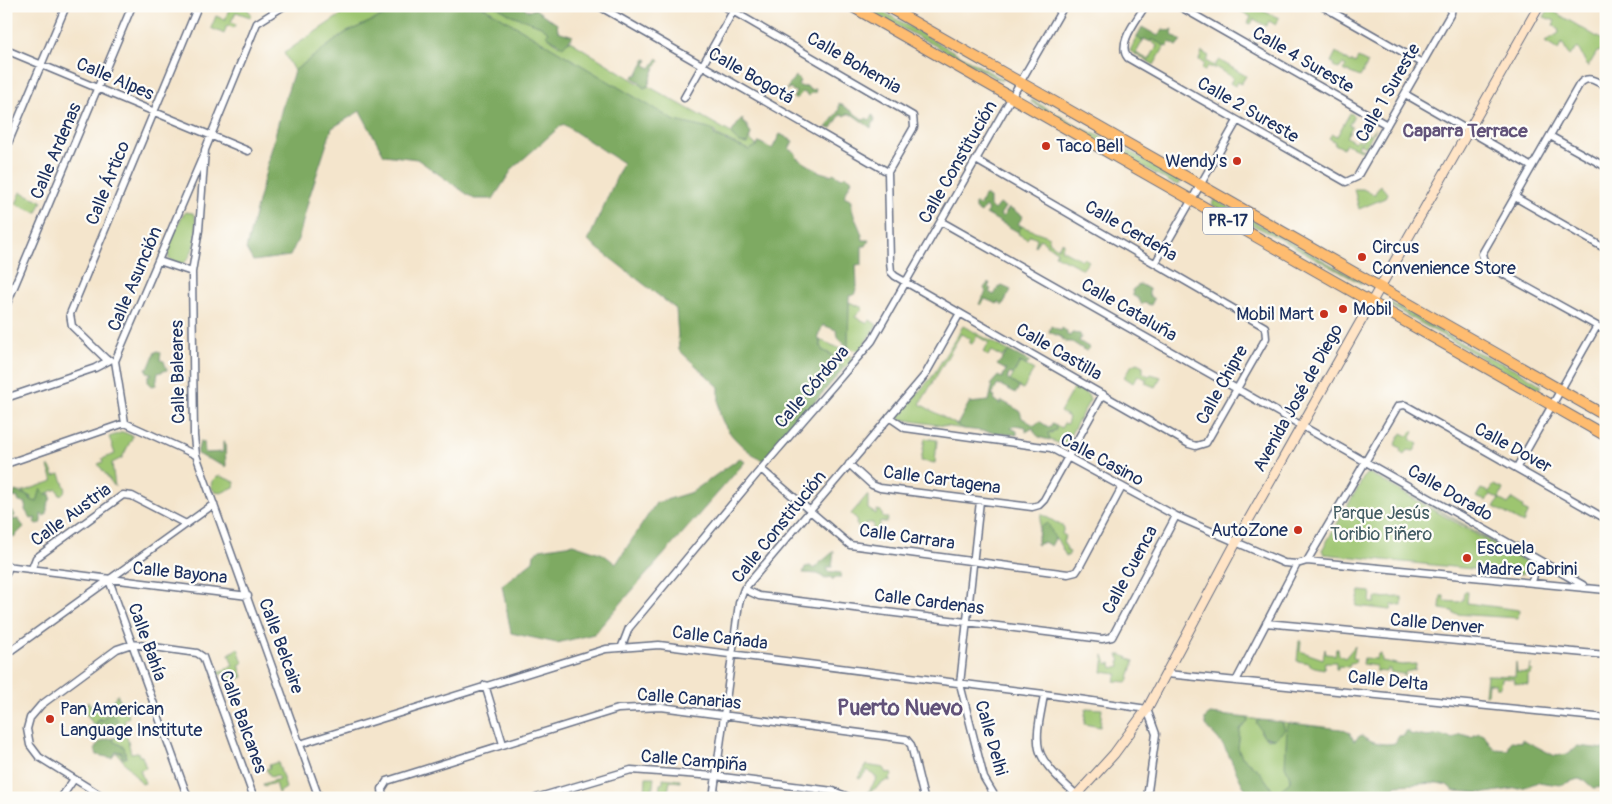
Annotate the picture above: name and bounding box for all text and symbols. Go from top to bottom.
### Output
street label: Calle 4 Sureste [1248,22,1358,98]
street label: Calle Bohemia [803,27,905,99]
street label: Calle 1 Sureste [1350,39,1426,147]
street label: Calle Bogotá [704,42,798,110]
street label: Calle Alpes [73,52,157,106]
street label: Calle 2 Sureste [1193,72,1303,148]
street label: Calle Constitución [913,96,1003,228]
street label: Calle Ardenas [25,99,87,203]
district label: Caparra Terrace [1402,119,1528,143]
place label: Taco Bell [1056,135,1124,158]
street label: Calle Ártico [81,137,135,228]
marker: Taco Bell [1040,140,1052,152]
place label: Wendy's [1165,150,1227,173]
marker: Wendy's [1231,155,1243,167]
street label: Calle Cerdeña [1080,195,1182,267]
road number: PR-17 [1203,208,1253,235]
street label: Calle Asunción [103,223,167,335]
place label: Circus Convenience Store [1372,236,1516,280]
marker: Circus Convenience Store [1356,251,1368,263]
street label: Calle Cataluña [1077,273,1181,347]
place label: Mobil [1353,298,1392,321]
place label: Mobil Mart [1236,303,1315,326]
marker: Mobil [1337,303,1349,315]
marker: Mobil Mart [1318,308,1330,320]
street label: Calle Castilla [1012,318,1106,386]
street label: Calle Baleares [166,320,190,424]
street label: Avenida José de Diego [1248,320,1348,476]
street label: Calle Córdova [770,341,854,433]
street label: Calle Chipre [1191,341,1253,429]
street label: Calle Dover [1470,417,1556,479]
street label: Calle Casino [1056,428,1148,492]
street label: Calle Dorado [1403,459,1497,527]
street label: Calle Cartagena [882,460,1002,500]
street label: Calle Constitución [727,466,831,588]
street label: Calle Austria [26,478,116,552]
park label: Parque Jesús Toribio Piñero [1330,502,1432,546]
street label: Calle Carrara [858,519,956,555]
place label: AutoZone [1211,519,1288,542]
street label: Calle Cuenca [1097,522,1163,618]
marker: AutoZone [1292,524,1304,536]
place label: Escuela Madre Cabrini [1477,537,1577,581]
marker: Escuela Madre Cabrini [1461,552,1473,564]
street label: Calle Bayona [131,557,229,589]
street label: Calle Cardenas [873,584,985,620]
street label: Calle Belcaire [253,595,309,697]
street label: Calle Bahía [122,600,172,684]
street label: Calle Denver [1389,608,1485,640]
street label: Calle Cañada [671,621,769,655]
street label: Calle Delta [1347,665,1429,697]
street label: Calle Balcanes [214,667,272,777]
street label: Calle Canarias [636,683,742,715]
district label: Puerto Nuevo [837,694,963,722]
place label: Pan American Language Institute [60,698,202,742]
street label: Calle Delhi [969,698,1013,778]
marker: Pan American Language Institute [44,713,56,725]
street label: Calle Campiña [640,745,748,777]

